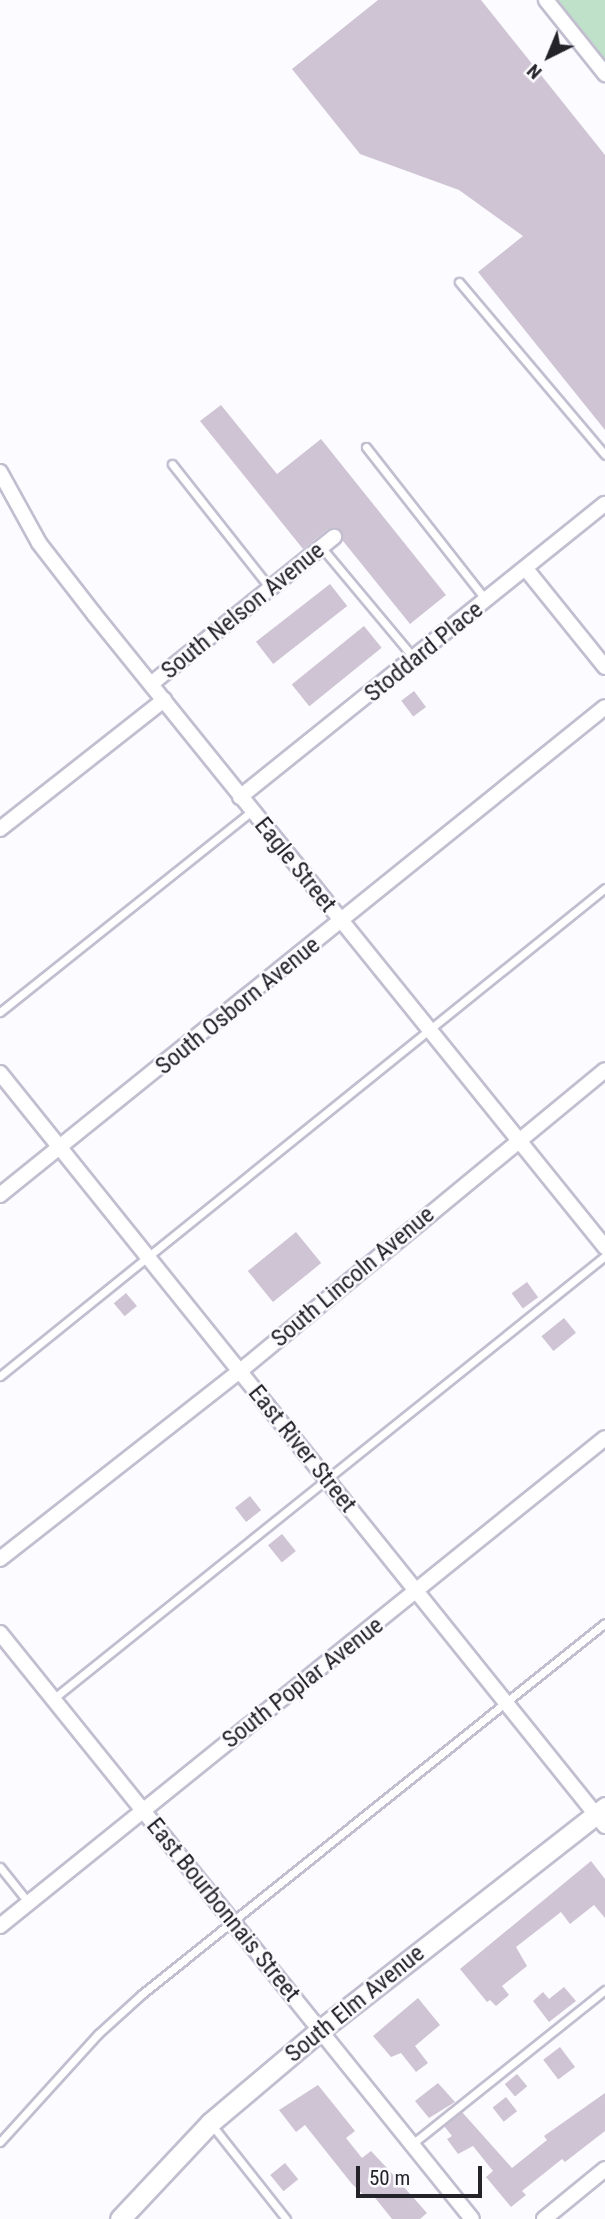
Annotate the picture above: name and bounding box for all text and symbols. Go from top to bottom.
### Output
north arrow [514,21,584,91]
text: N [522,59,546,84]
street label: South Nelson Avenue [156,537,330,685]
street label: Stoddard Place [359,596,489,708]
street label: Eagle Street [248,812,342,918]
street label: South Osborn Avenue [150,931,326,1081]
street label: South Lincoln Avenue [266,1200,440,1354]
street label: East River Street [242,1379,362,1519]
street label: South Poplar Avenue [217,1611,389,1755]
street label: East Bourbonnais Street [140,1812,306,2008]
street label: South Elm Avenue [280,1939,430,2069]
scale bar [360,2152,486,2196]
text: 50 m [369,2166,410,2190]

